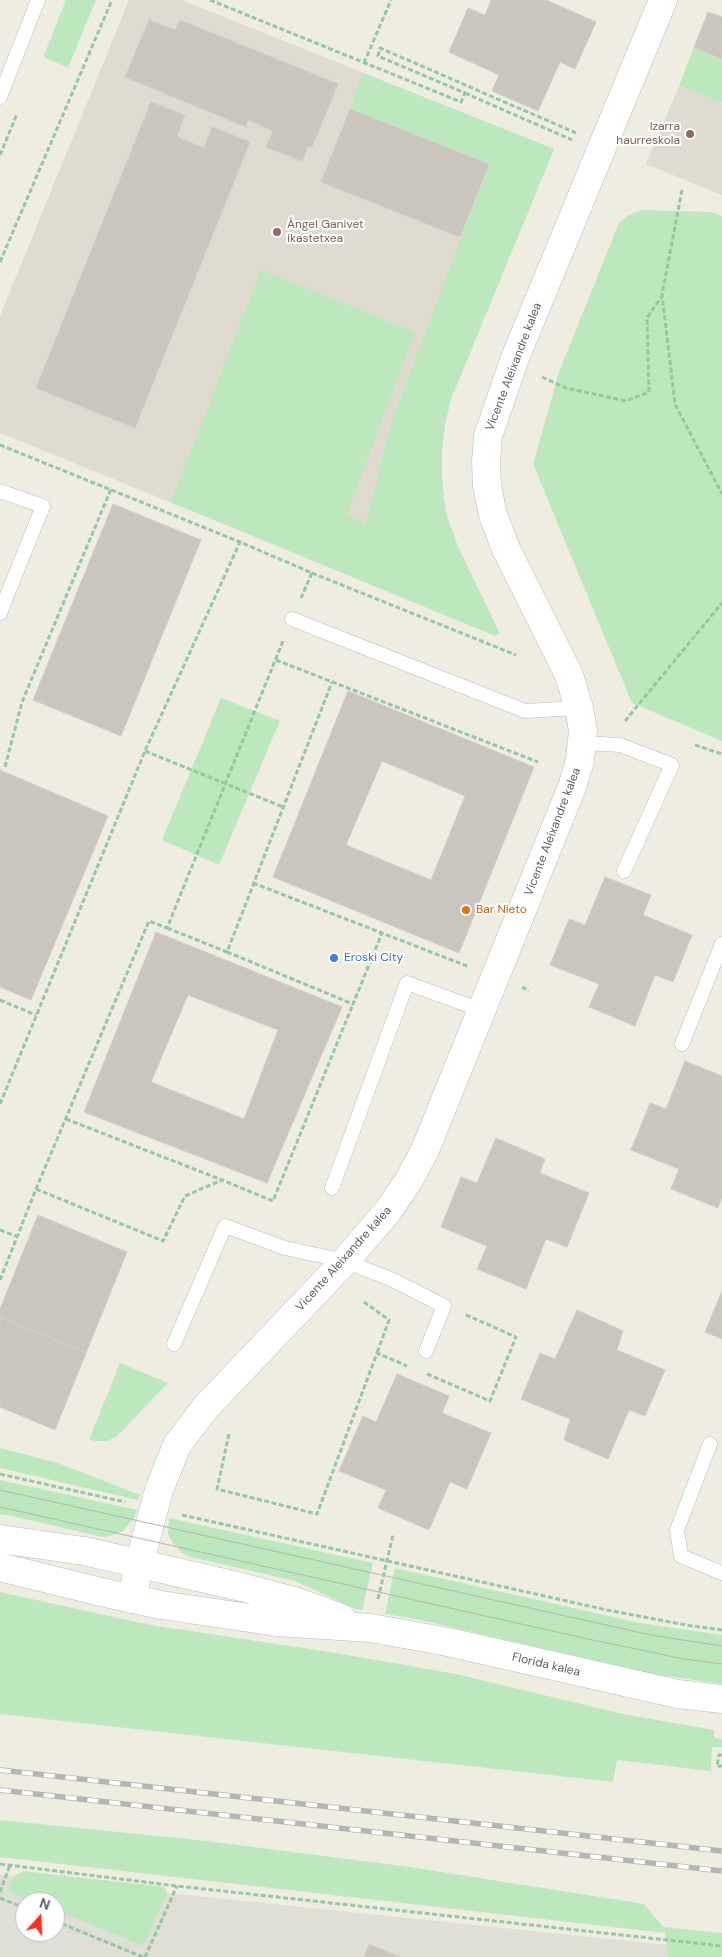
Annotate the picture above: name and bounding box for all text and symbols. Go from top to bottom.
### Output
place label: Izarra haurreskola [616,120,680,148]
marker: Izarra haurreskola [684,128,696,140]
place label: Ángel Ganivet ikastetxea [287,218,364,246]
marker: Ángel Ganivet ikastetxea [271,226,283,238]
street label: Vicente Aleixandre kalea [483,301,545,433]
street label: Vicente Aleixandre kalea [522,766,584,898]
place label: Bar Nieto [476,903,527,917]
marker: Bar Nieto [460,904,472,916]
place label: Eroski City [344,951,403,965]
marker: Eroski City [328,952,340,964]
street label: Vicente Aleixandre kalea [293,1204,395,1314]
street label: Florida kalea [511,1650,581,1680]
north arrow [15,1892,65,1942]
text: N [37,1894,53,1914]

